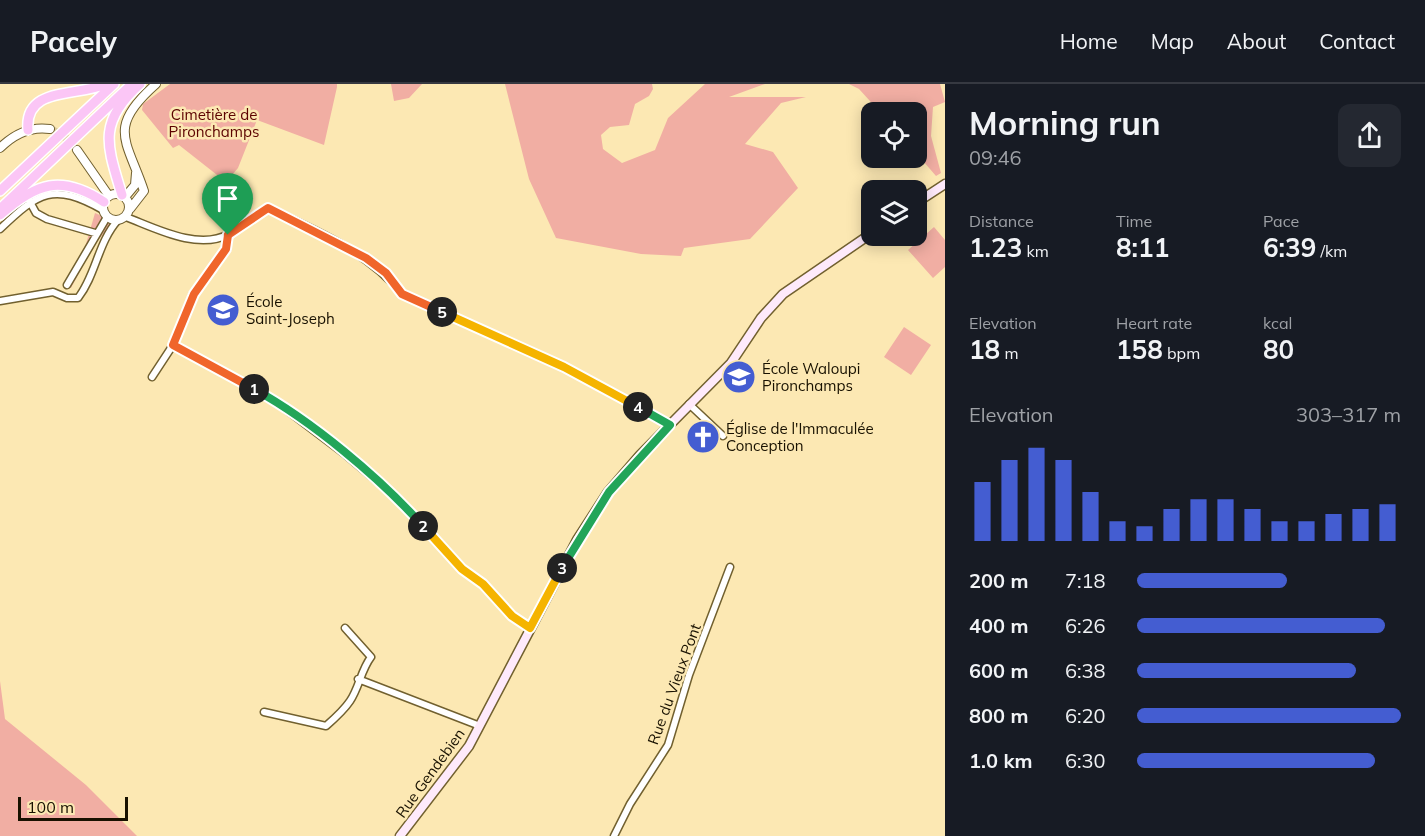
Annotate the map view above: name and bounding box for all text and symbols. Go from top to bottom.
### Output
text: Pacely [30,24,117,59]
text: Home [1060,28,1118,54]
text: Map [1151,28,1194,54]
text: About [1227,28,1286,54]
text: Contact [1319,28,1395,54]
map controls [861,102,927,246]
button: locate [861,102,927,168]
text: Morning run [969,102,1161,143]
button: share [1338,104,1401,167]
park label: Cimetière de Pironchamps [169,105,259,141]
text: 09:46 [969,145,1022,170]
pin [202,173,253,235]
button: layers [861,180,927,246]
icon: arrive [211,182,244,215]
text: Distance [969,211,1034,231]
text: Time [1116,211,1152,231]
text: Pace [1263,211,1299,231]
text: 1.23 [969,231,1022,264]
text: 8:11 [1116,231,1169,264]
text: 6:39 [1263,231,1316,264]
text: km [1022,241,1049,261]
text: /km [1316,241,1347,261]
school or university icon: École Saint-Joseph [205,292,241,328]
place label: École Saint-Joseph [246,292,335,328]
pin: 5 [427,297,457,327]
text: 5 [437,302,447,322]
text: Elevation [969,313,1037,333]
text: Heart rate [1116,313,1192,333]
text: kcal [1263,313,1292,333]
text: 18 [969,333,1000,366]
text: 158 [1116,333,1163,366]
text: 80 [1263,333,1294,366]
text: m [1000,343,1018,363]
text: bpm [1163,343,1200,363]
school or university icon: École Waloupi Pironchamps [721,359,757,395]
place label: École Waloupi Pironchamps [762,359,860,395]
pin: 1 [239,374,269,404]
text: 1 [249,379,259,399]
pin: 4 [623,392,653,422]
text: 4 [633,397,643,417]
text: Elevation [969,402,1054,427]
text: 303–317 m [1296,402,1401,427]
church icon: Église de l'Immaculée Conception [685,419,721,455]
place label: Église de l'Immaculée Conception [726,419,874,455]
pin: 2 [408,511,438,541]
text: 2 [418,516,428,536]
pin: 3 [547,553,577,583]
text: 3 [557,558,567,578]
text: 200 m [969,568,1028,593]
text: 7:18 [1065,568,1106,593]
text: 400 m [969,613,1028,638]
text: 6:26 [1065,613,1106,638]
street label: Rue du Vieux Pont [643,621,705,747]
text: 600 m [969,658,1028,683]
text: 6:38 [1065,658,1106,683]
text: 800 m [969,703,1028,728]
text: 6:20 [1065,703,1106,728]
street label: Rue Gendebien [391,725,469,821]
text: 1.0 km [969,748,1032,773]
text: 6:30 [1065,748,1106,773]
scale bar [18,794,128,822]
text: 100 m [27,797,74,817]

